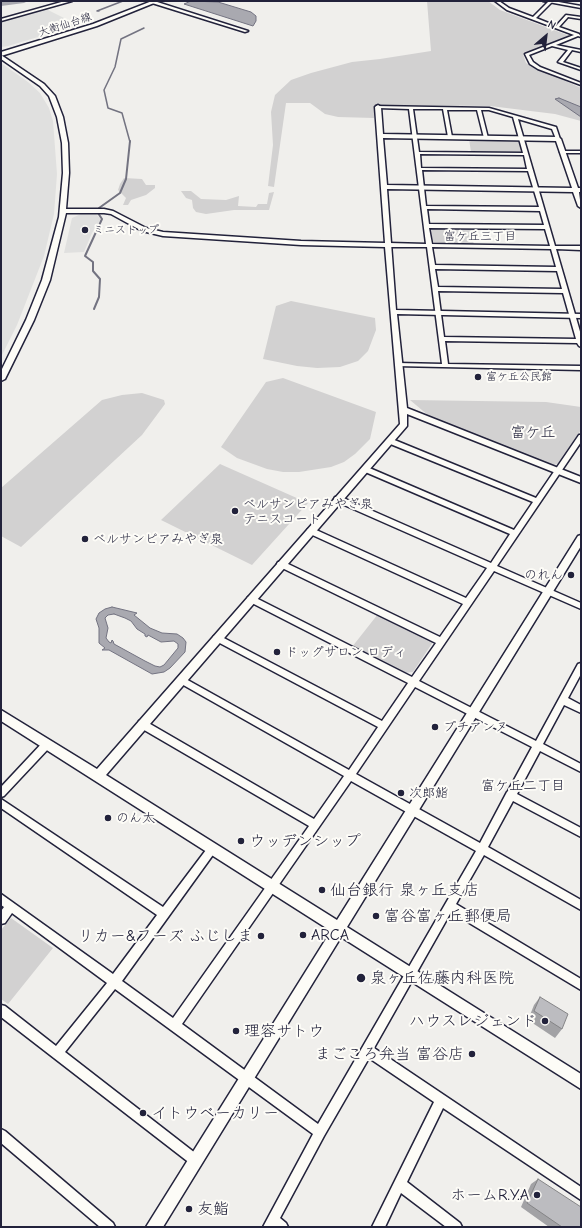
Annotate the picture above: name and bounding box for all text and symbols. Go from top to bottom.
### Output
street label: 大衡仙台線 [37,10,93,40]
north arrow [526,16,566,56]
text: N [546,18,558,32]
place label: ミニストップ [93,223,159,237]
marker: ミニストップ [80,225,90,235]
district label: 富ケ丘三丁目 [444,230,516,244]
place label: 富ケ丘公民館 [486,370,552,384]
marker: 富ケ丘公民館 [473,372,483,382]
district label: 富ケ丘 [511,424,555,442]
place label: ベルサンピアみやぎ泉 テニスコート [243,496,373,527]
marker: ベルサンピアみやぎ泉 テニスコート [230,506,240,516]
place label: ベルサンピアみやぎ泉 [93,531,223,547]
marker: ベルサンピアみやぎ泉 [80,534,90,544]
place label: のれん [524,567,563,583]
marker: のれん [566,570,576,580]
place label: ドッグサロン ロディ [285,644,406,660]
marker: ドッグサロン ロディ [272,647,282,657]
place label: プチアンヌ [443,719,508,735]
marker: プチアンヌ [430,722,440,732]
district label: 富ケ丘二丁目 [481,778,565,794]
place label: 次郎鮨 [409,785,448,801]
marker: 次郎鮨 [396,788,406,798]
place label: のん太 [116,810,155,826]
marker: のん太 [103,813,113,823]
place label: ウッデンシップ [249,831,361,851]
marker: ウッデンシップ [236,836,246,846]
place label: 仙台銀行 泉ヶ丘支店 [330,880,479,900]
marker: 仙台銀行 泉ヶ丘支店 [317,885,327,895]
place label: 富谷富ヶ丘郵便局 [384,906,512,926]
marker: 富谷富ヶ丘郵便局 [371,911,381,921]
place label: ARCA [311,925,349,945]
place label: リカー&フーズ ふじしま [78,926,253,946]
marker: ARCA [298,930,308,940]
marker: リカー&フーズ ふじしま [256,931,266,941]
place label: 泉ヶ丘佐藤内科医院 [370,968,514,988]
marker: 泉ヶ丘佐藤内科医院 [355,972,367,984]
place label: ハウスレジェンド [409,1011,537,1031]
marker: ハウスレジェンド [540,1016,550,1026]
place label: 理容サトウ [244,1021,324,1041]
marker: 理容サトウ [231,1026,241,1036]
place label: まごころ弁当 富谷店 [315,1044,464,1064]
marker: まごころ弁当 富谷店 [467,1049,477,1059]
place label: イトウベーカリー [151,1103,279,1123]
marker: イトウベーカリー [138,1108,148,1118]
place label: ホームR.Y.A [450,1185,529,1205]
marker: ホームR.Y.A [532,1190,542,1200]
place label: 友鮨 [197,1199,229,1219]
marker: 友鮨 [184,1204,194,1214]

